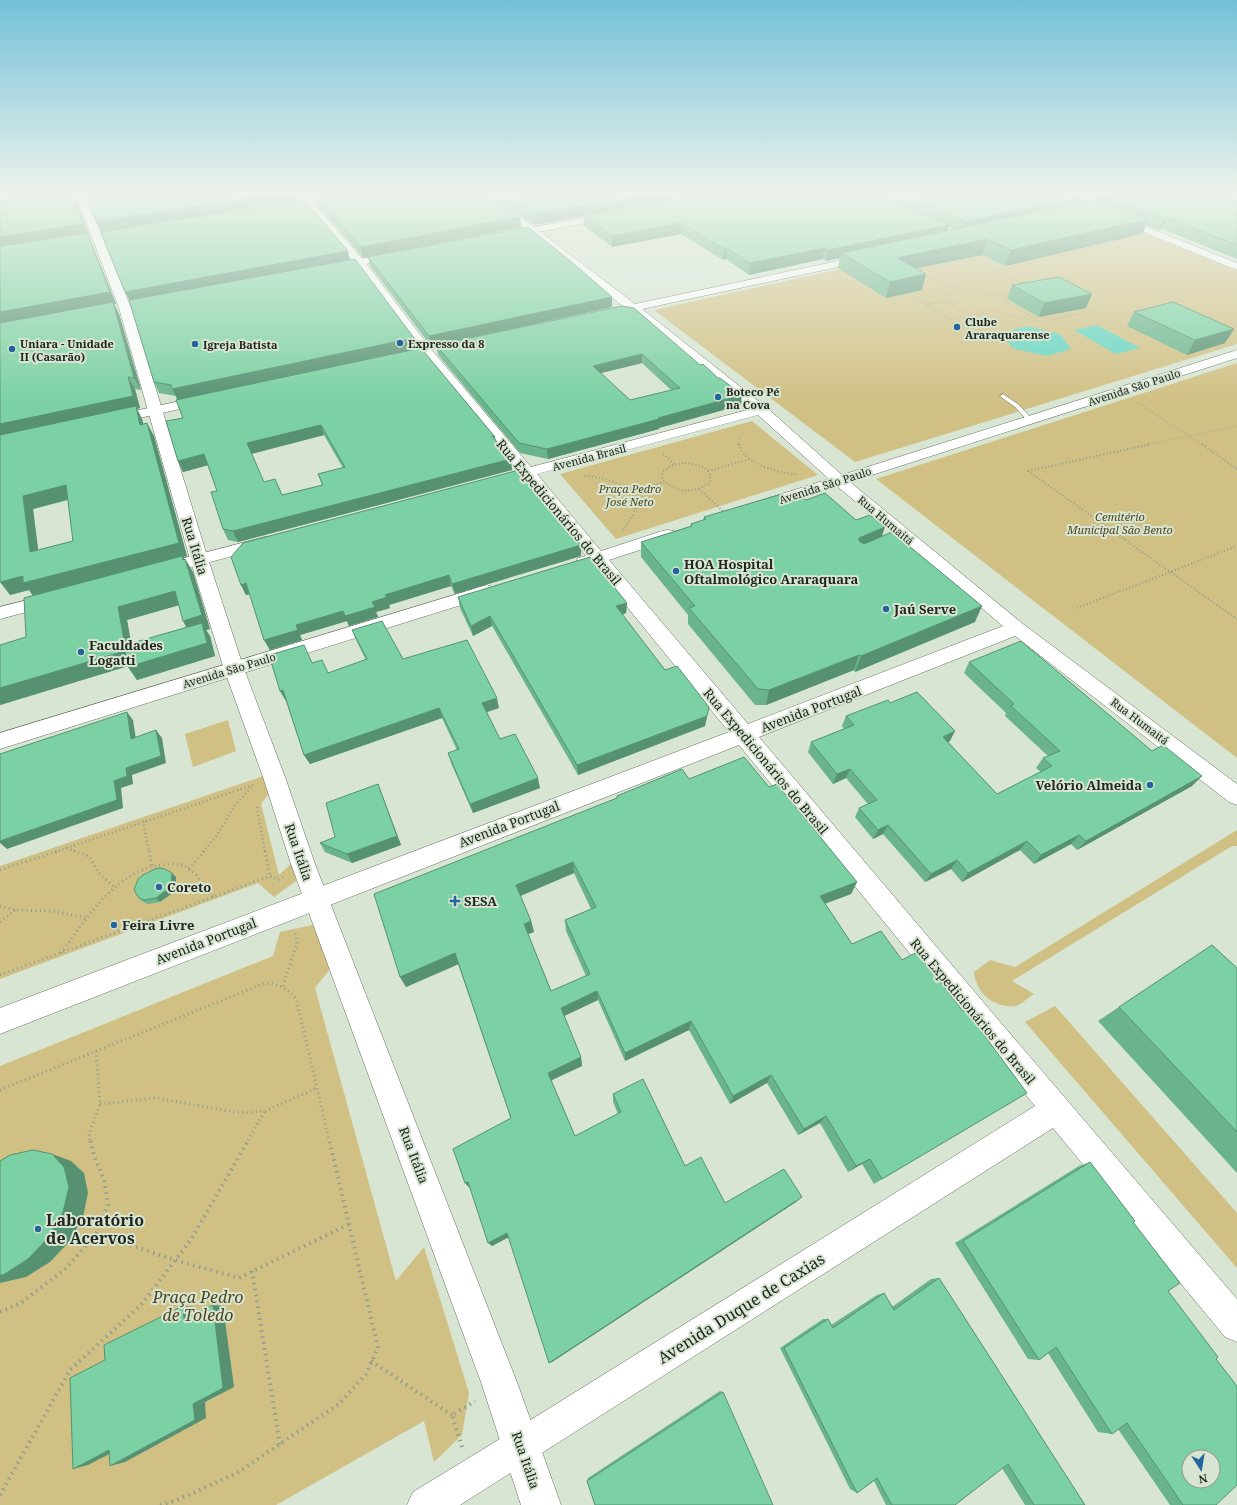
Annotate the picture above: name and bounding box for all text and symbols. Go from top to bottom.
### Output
place label: Clube Araraquarense [965,314,1050,342]
marker: Clube Araraquarense [952,322,962,332]
place label: Uniara - Unidade II (Casarão) [20,336,114,364]
place label: Expresso da 8 [408,336,484,351]
place label: Igreja Batista [203,337,278,352]
marker: Expresso da 8 [395,338,405,348]
marker: Igreja Batista [190,339,200,349]
marker: Uniara - Unidade II (Casarão) [7,344,17,354]
street label: Avenida São Paulo [1086,365,1182,409]
place label: Boteco Pé na Cova [726,384,780,412]
marker: Boteco Pé na Cova [713,392,723,402]
street label: Rua Expedicionários do Brasil [492,435,626,589]
street label: Avenida Brasil [550,440,628,474]
street label: Avenida São Paulo [777,463,873,507]
park label: Praça Pedro José Neto [598,481,661,509]
street label: Rua Humaitá [855,492,917,548]
park label: Cemitério Municipal São Bento [1066,509,1173,537]
street label: Rua Itália [178,515,212,577]
place label: HOA Hospital Oftalmológico Araraquara [684,555,858,588]
marker: HOA Hospital Oftalmológico Araraquara [671,566,681,576]
place label: Jaú Serve [893,600,956,618]
marker: Jaú Serve [881,604,891,614]
place label: Faculdades Logatti [89,636,163,669]
marker: Faculdades Logatti [76,647,86,657]
street label: Avenida São Paulo [181,649,277,691]
street label: Avenida Portugal [758,681,864,737]
street label: Rua Expedicionários do Brasil [699,684,833,838]
street label: Rua Humaitá [1108,694,1172,748]
place label: Velório Almeida [1036,776,1142,794]
marker: Velório Almeida [1145,780,1155,790]
street label: Avenida Portugal [456,796,562,852]
street label: Rua Itália [281,821,317,883]
place label: Coreto [167,878,211,896]
marker: Coreto [154,882,164,892]
place label: SESA [464,892,497,910]
marker: SESA [449,895,461,907]
street label: Avenida Portugal [153,913,259,969]
place label: Feira Livre [122,916,194,934]
marker: Feira Livre [109,920,119,930]
street label: Rua Expedicionários do Brasil [906,934,1040,1088]
street label: Rua Itália [395,1124,433,1186]
place label: Laboratório de Acervos [46,1209,144,1249]
marker: Laboratório de Acervos [33,1224,43,1234]
street label: Avenida Duque de Caxias [653,1248,829,1368]
park label: Praça Pedro de Toledo [152,1286,244,1326]
street label: Rua Itália [508,1429,544,1491]
north arrow [1181,1449,1221,1489]
text: N [1197,1471,1209,1488]

